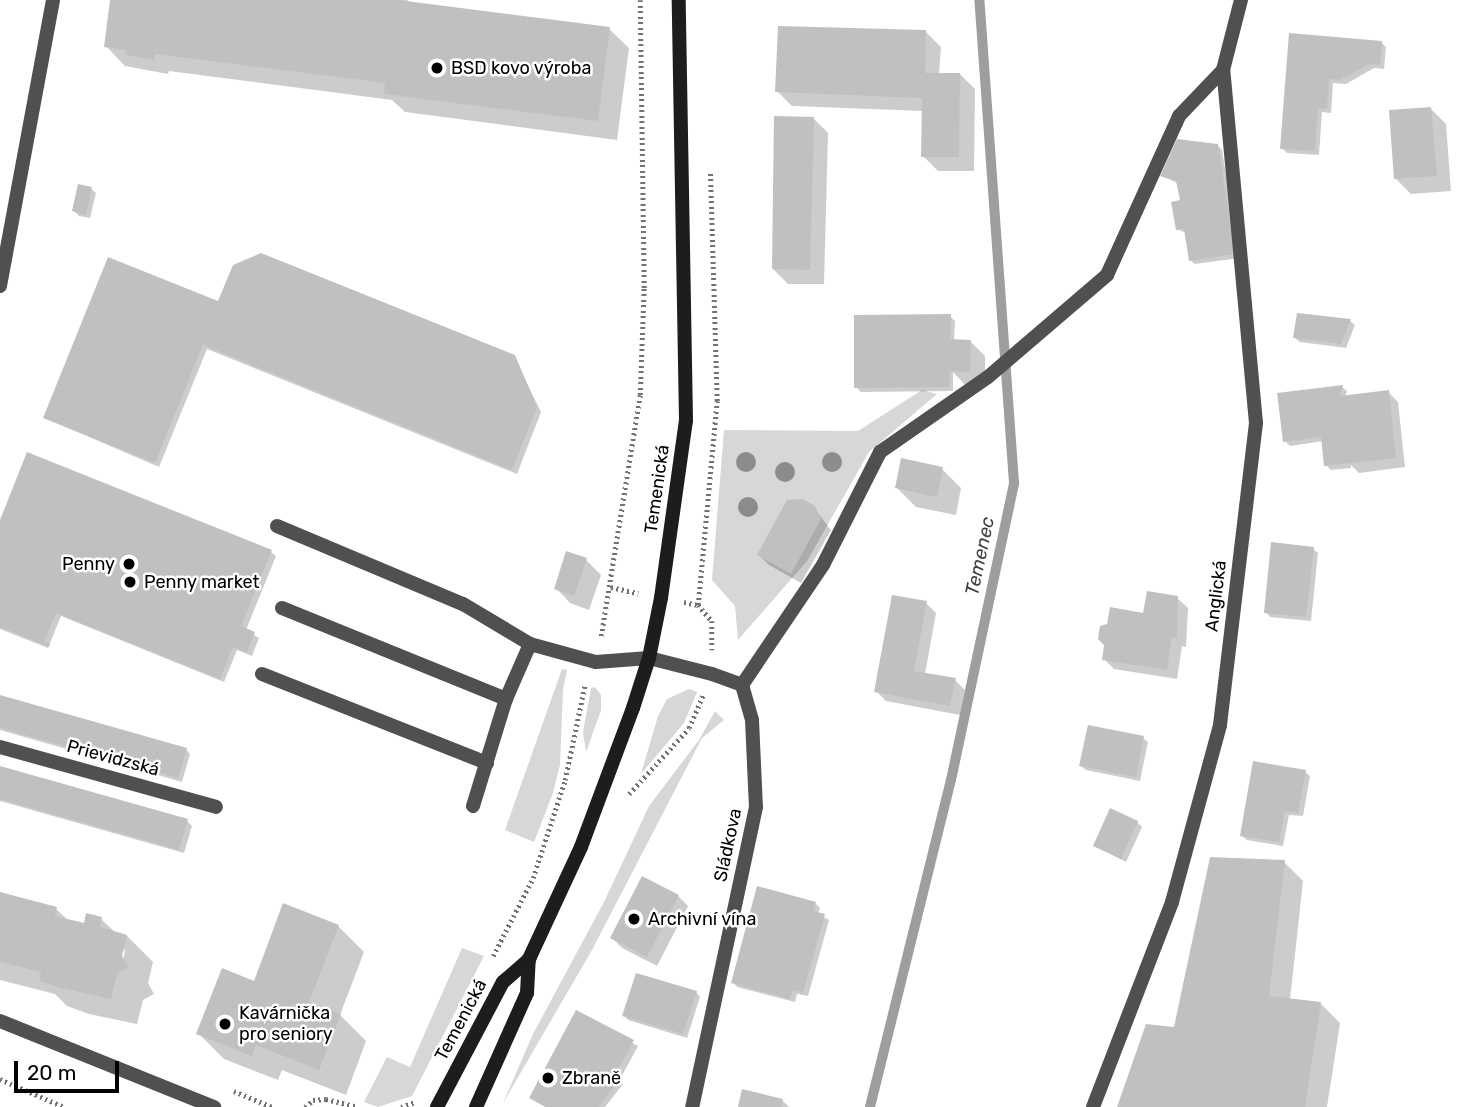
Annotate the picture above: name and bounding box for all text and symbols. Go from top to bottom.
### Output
place label: BSD kovo výroba [451,57,592,79]
marker: BSD kovo výroba [429,60,445,76]
street label: Temenická [640,443,674,535]
water label: Temenec [961,515,999,597]
place label: Penny [62,553,115,575]
marker: Penny [121,556,137,572]
street label: Anglická [1201,559,1231,633]
place label: Penny market [144,571,260,593]
marker: Penny market [122,574,138,590]
street label: Prievidzská [64,735,162,781]
street label: Sládkova [710,806,746,884]
place label: Archivní vína [648,908,757,930]
marker: Archivní vína [626,911,642,927]
street label: Temenická [431,976,491,1064]
place label: Kavárnička pro seniory [239,1003,333,1046]
marker: Kavárnička pro seniory [217,1016,233,1032]
scale bar [18,1048,122,1092]
text: 20 m [27,1060,76,1085]
place label: Zbraně [562,1067,621,1089]
marker: Zbraně [540,1070,556,1086]

